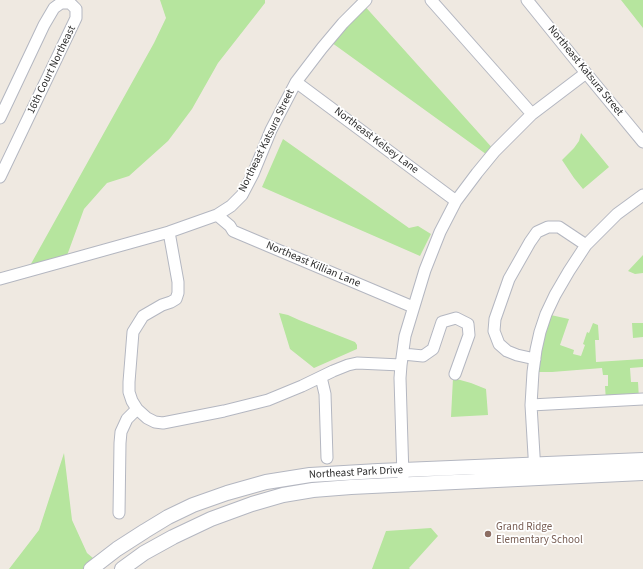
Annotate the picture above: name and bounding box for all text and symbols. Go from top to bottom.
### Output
street label: Northeast Katsura Street [544,23,626,119]
street label: 16th Court Northeast [25,24,79,116]
street label: Northeast Katsura Street [236,88,298,194]
street label: Northeast Kelsey Lane [331,105,421,177]
street label: Northeast Killian Lane [264,239,362,291]
street label: Northeast Park Drive [309,464,403,482]
place label: Grand Ridge Elementary School [496,521,583,547]
marker: Grand Ridge Elementary School [483,529,493,539]

